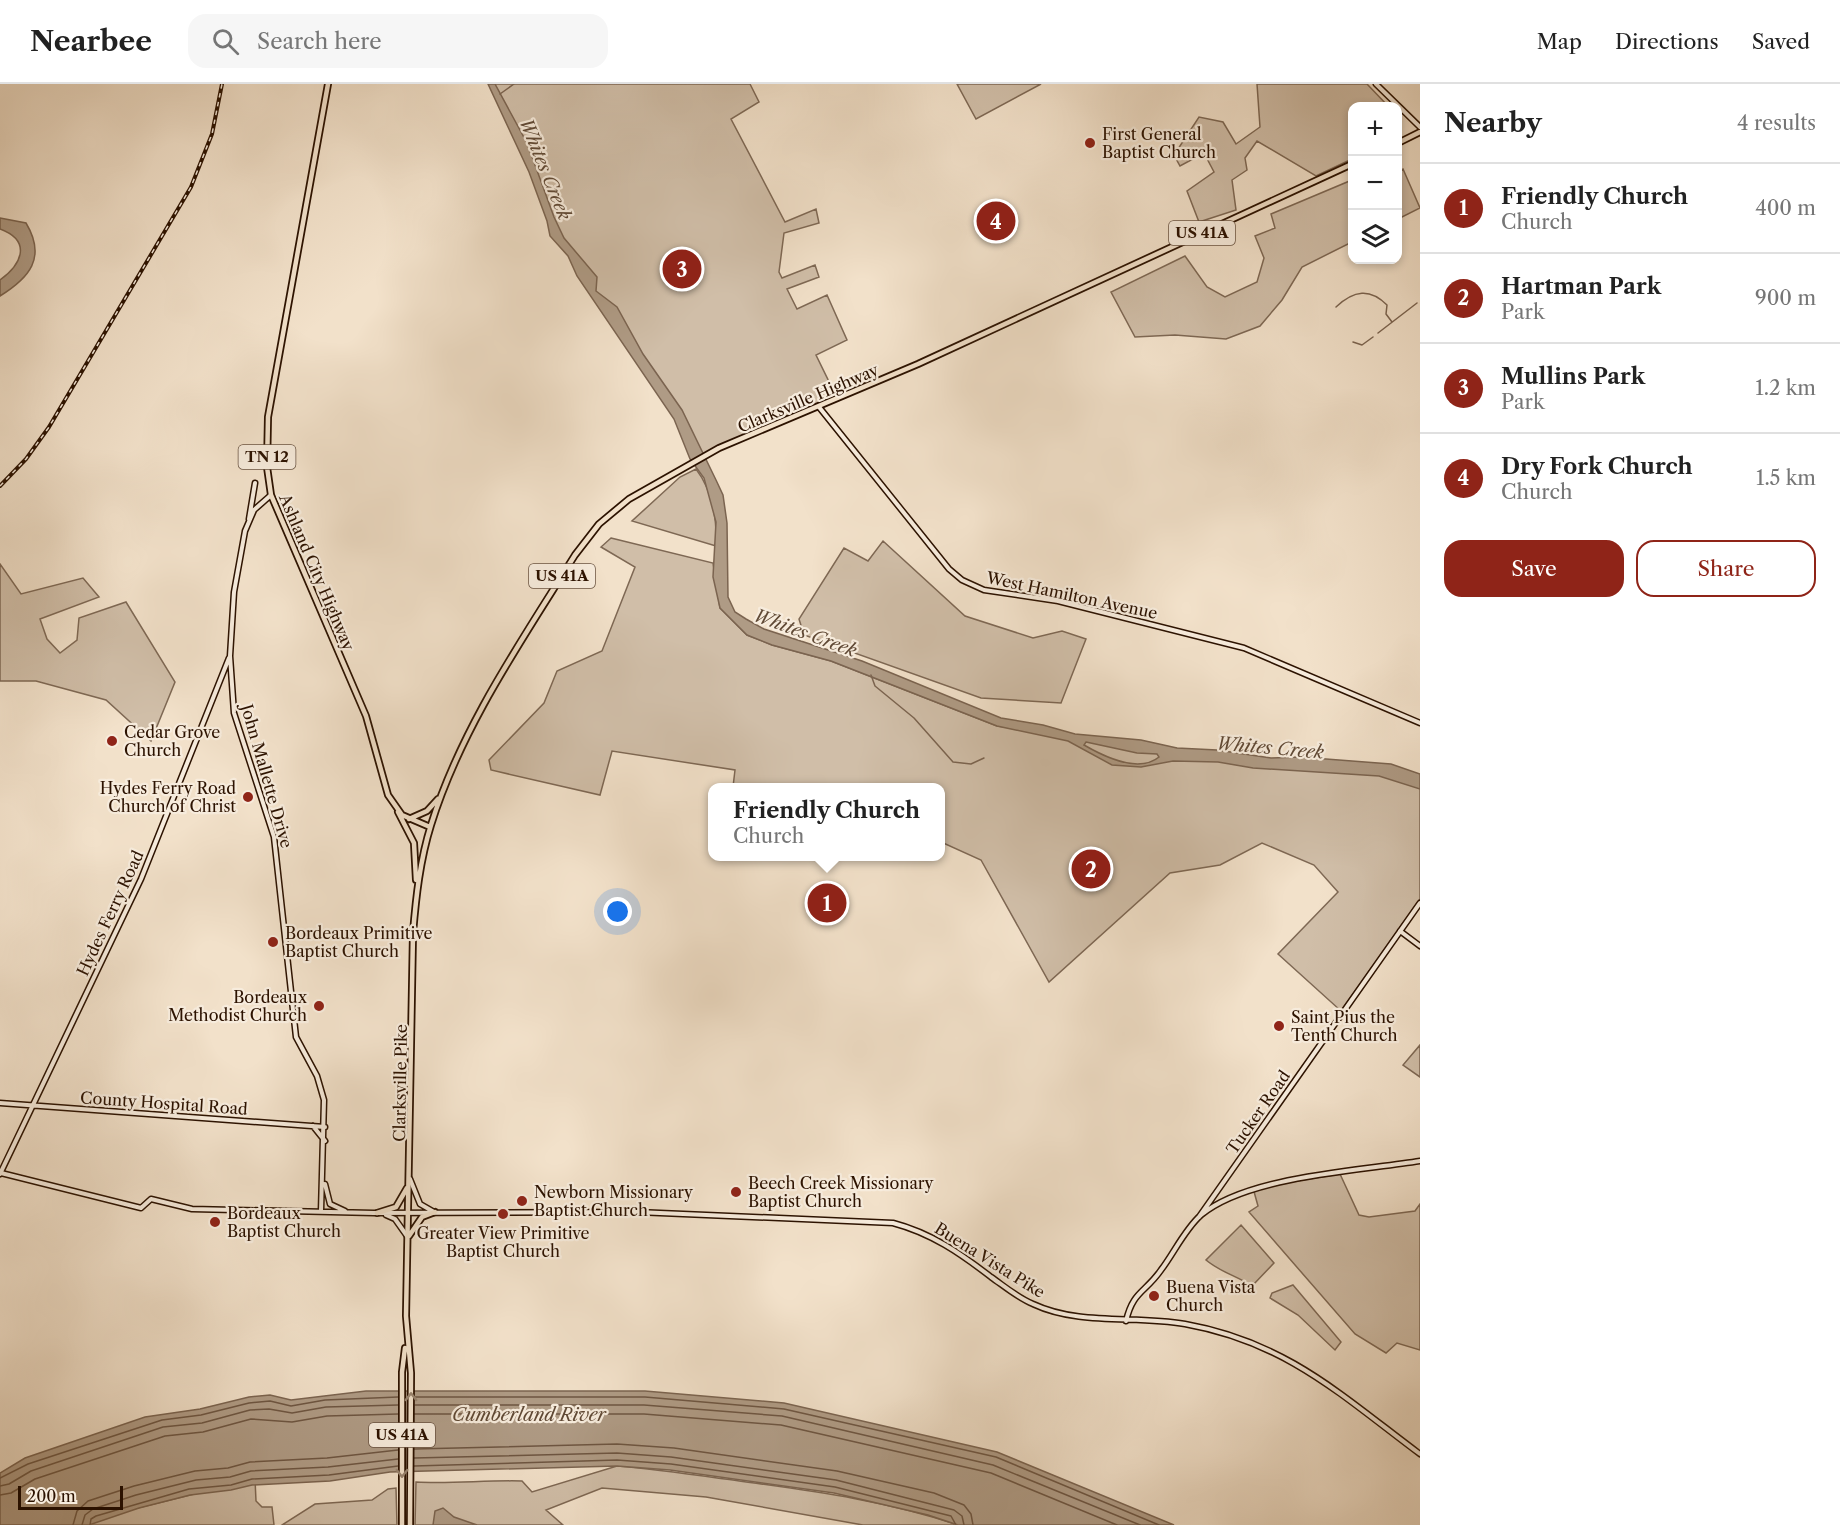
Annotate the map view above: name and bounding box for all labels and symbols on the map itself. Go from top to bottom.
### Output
water label: Whites Creek [515,115,576,224]
place label: First General Baptist Church [1102,124,1216,162]
marker: First General Baptist Church [1083,136,1097,150]
pin: 4 [976,198,1016,244]
road number: US 41A [1169,221,1235,245]
pin: 3 [662,246,702,291]
street label: Clarksville Highway [735,359,882,437]
road number: TN 12 [238,445,296,469]
street label: Ashland City Highway [275,490,359,654]
road number: US 41A [529,564,595,588]
street label: West Hamilton Avenue [984,567,1159,623]
water label: Whites Creek [751,604,860,662]
street label: John Mallette Drive [236,699,297,850]
place label: Cedar Grove Church [124,722,220,760]
water label: Whites Creek [1215,732,1325,764]
marker: Cedar Grove Church [105,734,119,748]
place label: Hydes Ferry Road Church of Christ [100,778,236,816]
marker: Hydes Ferry Road Church of Christ [241,790,255,804]
pin: 2 [1072,846,1110,892]
street label: Hydes Ferry Road [72,847,148,979]
pin: 1 [808,880,846,926]
your location [603,897,632,926]
place label: Bordeaux Primitive Baptist Church [285,923,432,961]
marker: Bordeaux Primitive Baptist Church [266,935,280,949]
place label: Bordeaux Methodist Church [168,987,308,1025]
marker: Bordeaux Methodist Church [312,999,326,1013]
place label: Saint Pius the Tenth Church [1291,1007,1398,1045]
marker: Saint Pius the Tenth Church [1272,1019,1286,1033]
street label: Clarksville Pike [389,1024,411,1142]
street label: Tucker Road [1222,1066,1294,1158]
street label: County Hospital Road [80,1087,249,1119]
place label: Beech Creek Missionary Baptist Church [748,1173,935,1211]
place label: Newborn Missionary Baptist Church [534,1182,694,1220]
marker: Beech Creek Missionary Baptist Church [729,1185,743,1199]
marker: Newborn Missionary Baptist Church [515,1194,529,1208]
place label: Bordeaux Baptist Church [227,1203,341,1241]
marker: Greater View Primitive Baptist Church [496,1207,510,1221]
marker: Bordeaux Baptist Church [208,1215,222,1229]
street label: Buena Vista Pike [931,1218,1049,1302]
place label: Greater View Primitive Baptist Church [416,1223,590,1261]
place label: Buena Vista Church [1166,1277,1256,1315]
marker: Buena Vista Church [1147,1289,1161,1303]
one-way arrow [405,1392,417,1401]
water label: Cumberland River [452,1404,607,1426]
road number: US 41A [369,1423,435,1447]
one-way arrow [396,1468,408,1477]
scale bar [18,1483,123,1510]

